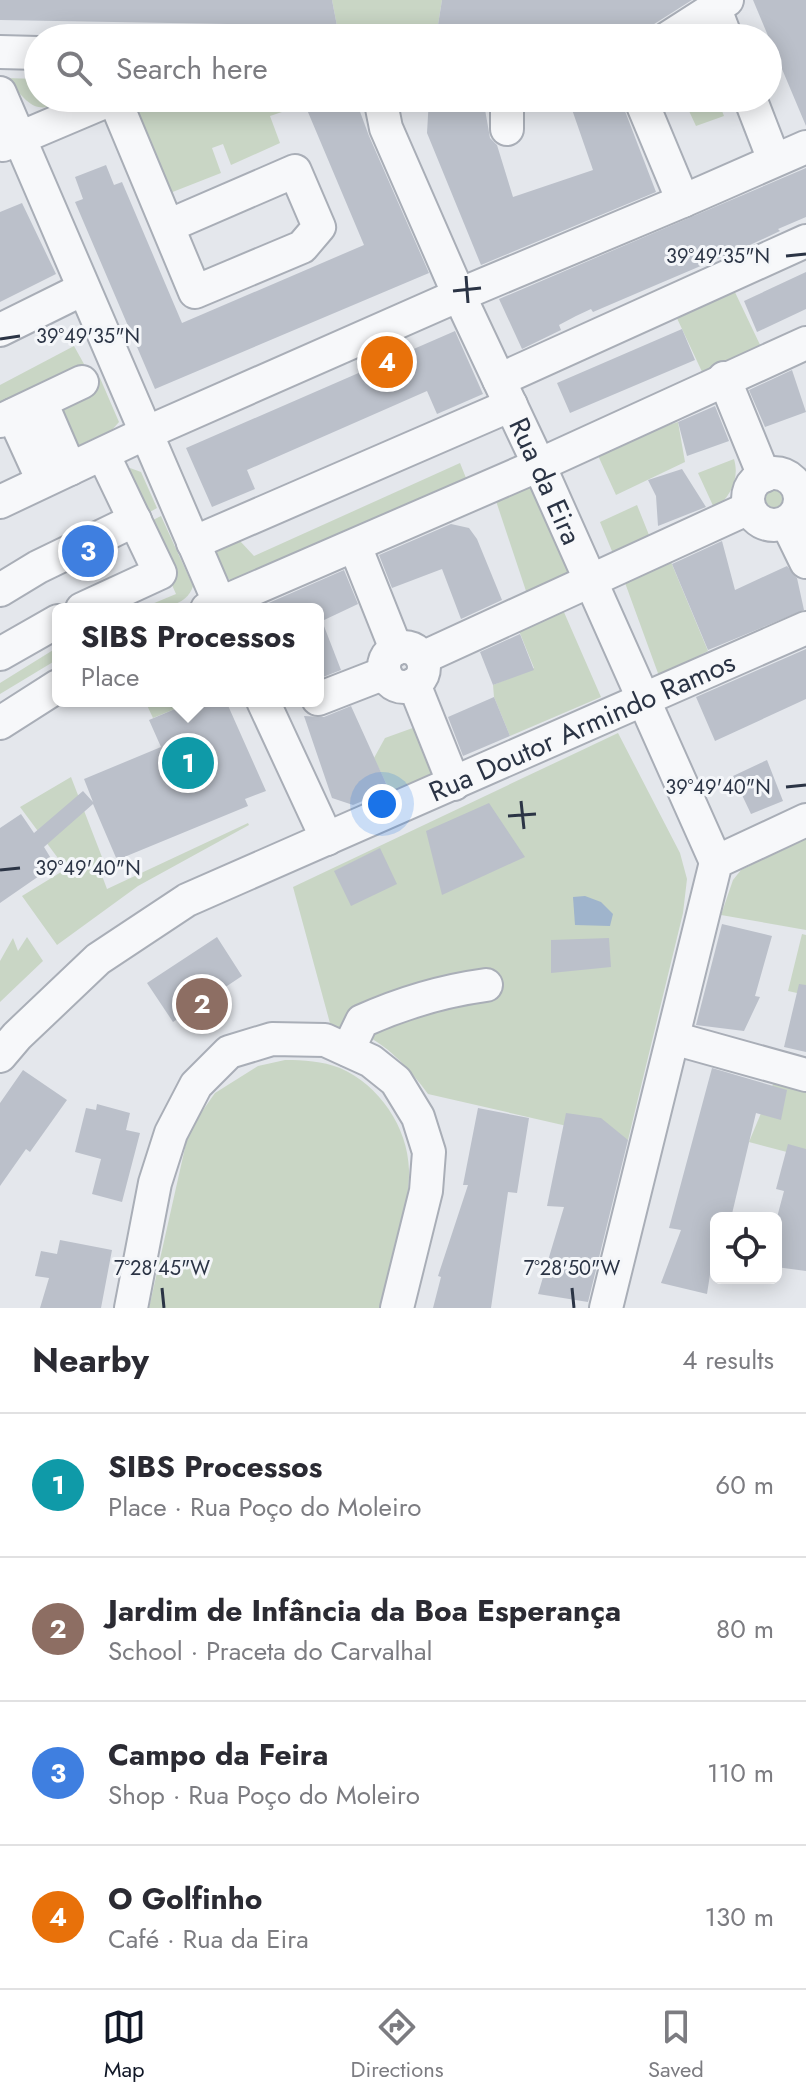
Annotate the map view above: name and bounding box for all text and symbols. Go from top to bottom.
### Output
search box [24,24,782,112]
icon: search [52,46,96,90]
text: Search here [116,47,268,90]
text: 39°49'35"N [666,242,770,271]
text: 39°49'35"N [36,322,140,351]
pin: 4 [361,332,413,392]
street label: Rua da Eira [499,410,592,551]
pin: 3 [62,521,114,581]
popup [52,603,324,707]
text: SIBS Processos [81,615,295,658]
street label: Rua Doutor Armindo Ramos [422,641,741,812]
text: Place [81,658,139,696]
pin: 1 [162,733,214,793]
text: 39°49'40"N [665,773,771,802]
your location [362,784,402,824]
text: 39°49'40"N [35,854,141,883]
pin: 2 [176,974,228,1034]
map controls [710,1212,782,1284]
button: locate [710,1212,782,1284]
text: 7°28'45"W [114,1254,210,1283]
text: 7°28'50"W [524,1254,620,1283]
text: Nearby [32,1336,149,1385]
text: 4 results [682,1341,774,1379]
text: SIBS Processos [108,1445,322,1488]
text: 1 [51,1466,65,1504]
text: 60 m [715,1466,774,1504]
text: Place · Rua Poço do Moleiro [108,1488,421,1526]
text: Jardim de Infância da Boa Esperança [108,1589,621,1632]
text: 2 [49,1610,67,1648]
text: 80 m [716,1610,774,1648]
text: School · Praceta do Carvalhal [108,1632,433,1670]
text: Campo da Feira [108,1733,328,1776]
text: 3 [50,1754,66,1792]
text: 110 m [707,1754,774,1792]
text: Shop · Rua Poço do Moleiro [108,1776,420,1814]
text: O Golfinho [108,1877,262,1920]
text: 4 [49,1898,67,1936]
text: 130 m [704,1898,774,1936]
text: Café · Rua da Eira [108,1920,309,1958]
tab: Map [102,2005,146,2085]
tab: Directions [351,2005,444,2085]
tab: Saved [648,2005,704,2085]

